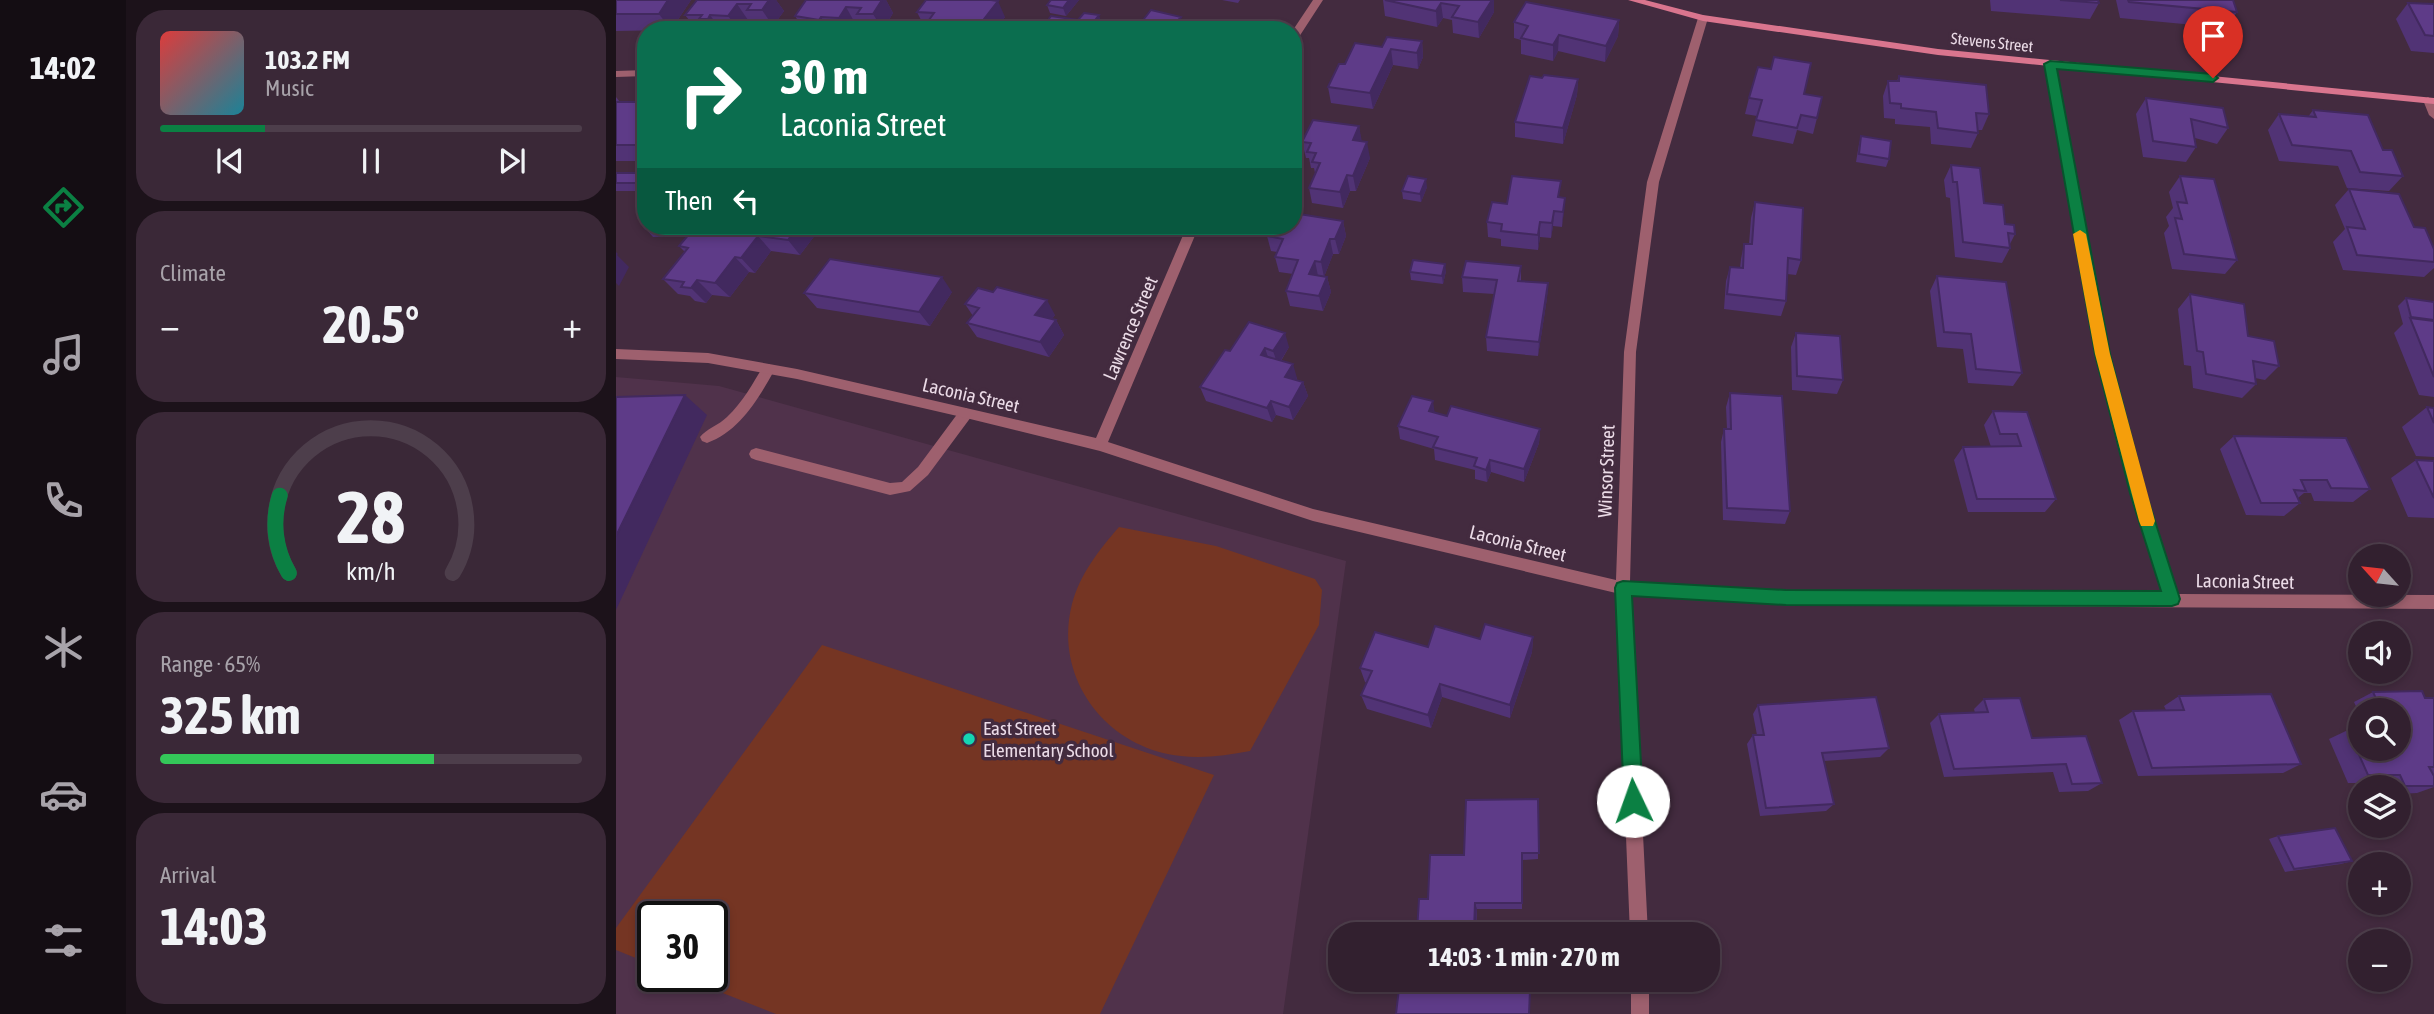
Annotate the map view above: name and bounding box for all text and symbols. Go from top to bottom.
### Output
pin [2183,6,2243,78]
icon: arrive [2194,17,2232,55]
street label: Stevens Street [1950,29,2034,55]
text: 103.2 FM [265,45,350,75]
text: 30 m [780,48,868,104]
text: 14:02 [30,49,96,86]
icon: right [665,49,756,140]
text: Music [265,75,313,101]
text: Laconia Street [780,106,947,143]
icon: previous [211,142,249,180]
icon: pause [352,142,390,180]
icon: next [493,142,531,180]
icon: left [727,182,765,220]
icon: directions [39,183,88,232]
text: Then [665,186,713,216]
text: Climate [160,260,226,286]
street label: Lawrence Street [1098,273,1162,383]
text: 20.5° [323,294,419,354]
text: − [160,303,180,346]
text: + [562,303,582,346]
icon: music [39,330,88,379]
street label: Laconia Street [920,373,1022,417]
street label: Winsor Street [1593,424,1619,518]
text: 28 [337,475,405,558]
icon: phone [39,476,88,525]
street label: Laconia Street [1467,520,1569,566]
north arrow [2348,544,2412,607]
map controls [2348,544,2411,992]
text: km/h [346,557,396,585]
street label: Laconia Street [2195,569,2295,593]
button: sound [2348,621,2411,684]
icon: climate [39,623,88,672]
text: Range · 65% [160,651,260,677]
text: 325 km [160,685,301,745]
button: search [2348,698,2411,761]
place label: East Street Elementary School [983,717,1114,761]
marker: East Street Elementary School [961,731,977,747]
position arrow [1596,764,1670,838]
icon: car [39,770,88,819]
button: layers [2348,775,2411,838]
button: + [2348,852,2411,915]
text: Arrival [160,862,216,888]
text: 14:03 [160,896,268,956]
speed limit sign: 30 [637,901,728,992]
icon: filters [39,916,88,965]
button: − [2348,929,2411,992]
text: 14:03 · 1 min · 270 m [1428,942,1620,972]

